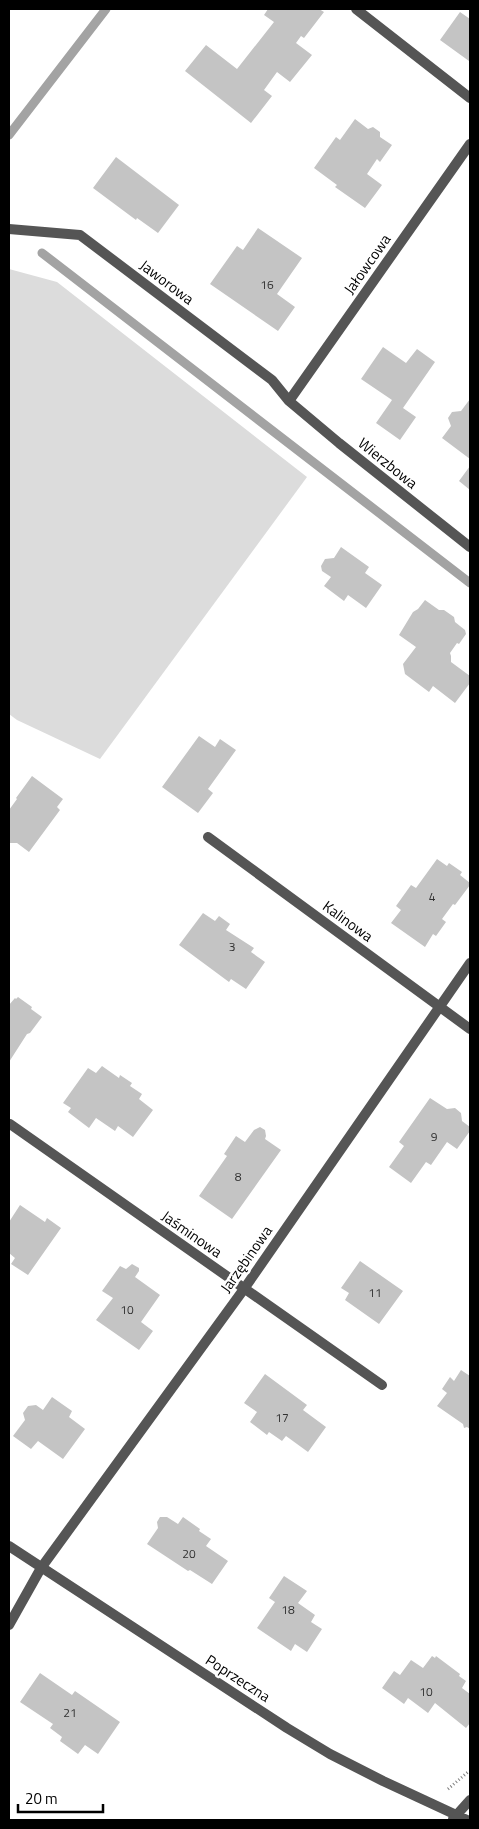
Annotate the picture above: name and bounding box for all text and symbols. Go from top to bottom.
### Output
street label: Jałowcowa [338,229,396,299]
street label: Jaworowa [135,254,199,310]
house number: 16 [260,275,274,294]
street label: Wierzbowa [353,432,423,495]
house number: 4 [429,887,436,906]
street label: Kalinowa [318,895,378,948]
house number: 3 [229,937,235,956]
house number: 9 [431,1127,438,1146]
house number: 8 [235,1167,242,1186]
street label: Jaśminowa [157,1205,227,1264]
street label: Jarzębinowa [214,1220,278,1297]
house number: 11 [368,1283,382,1302]
house number: 10 [120,1300,134,1319]
house number: 17 [275,1408,289,1427]
house number: 20 [182,1544,196,1563]
house number: 18 [281,1600,295,1619]
street label: Poprzeczna [201,1648,275,1708]
house number: 10 [419,1682,433,1701]
house number: 21 [63,1703,77,1722]
scale bar [18,1782,102,1814]
text: 20 m [25,1787,58,1810]

